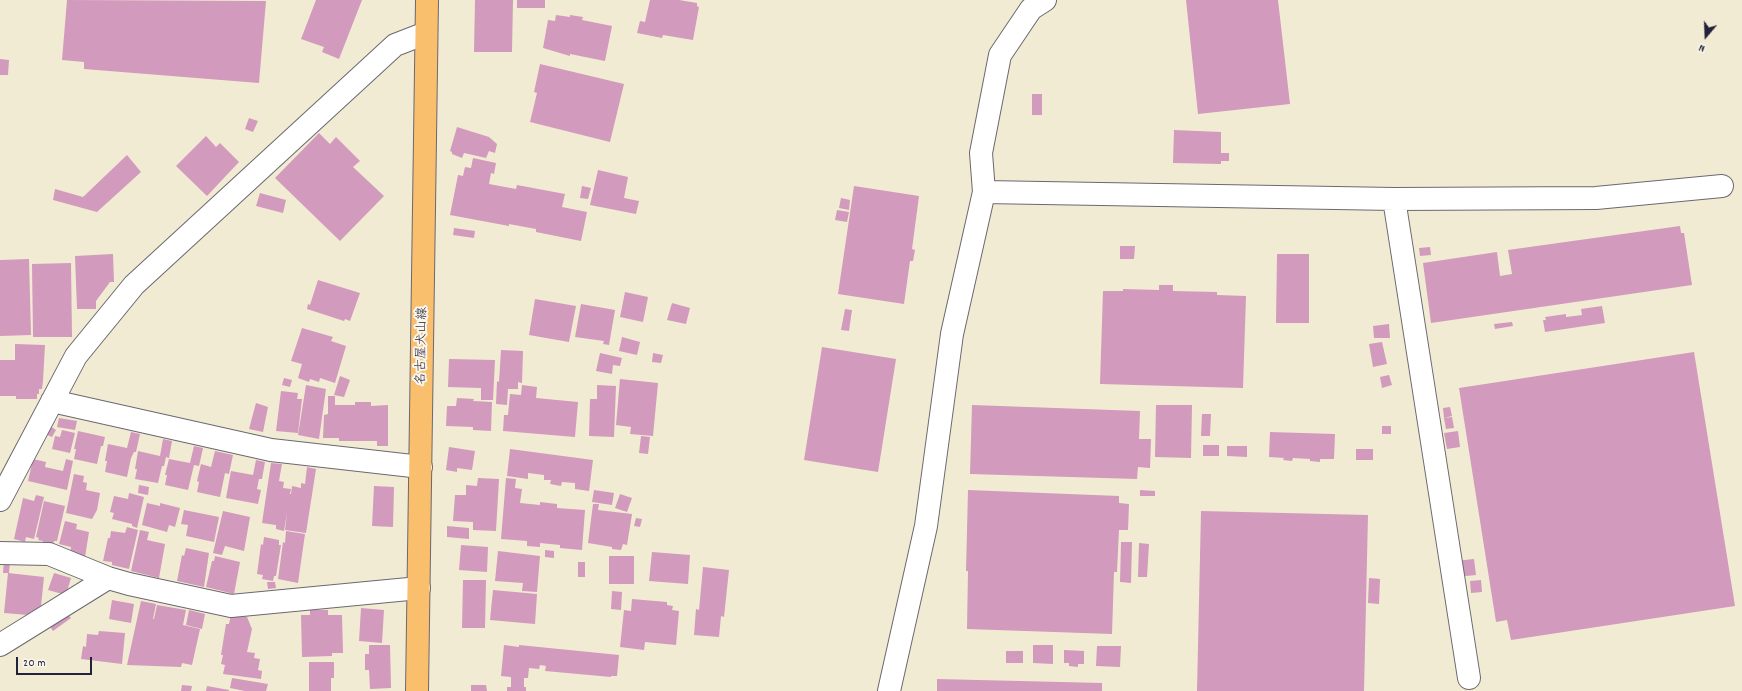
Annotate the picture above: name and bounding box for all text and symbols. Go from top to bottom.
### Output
north arrow [1686,16,1726,56]
text: N [1697,39,1707,56]
street label: 名古屋犬山線 [415,307,431,385]
scale bar [18,649,94,675]
text: 20 m [23,655,46,672]

